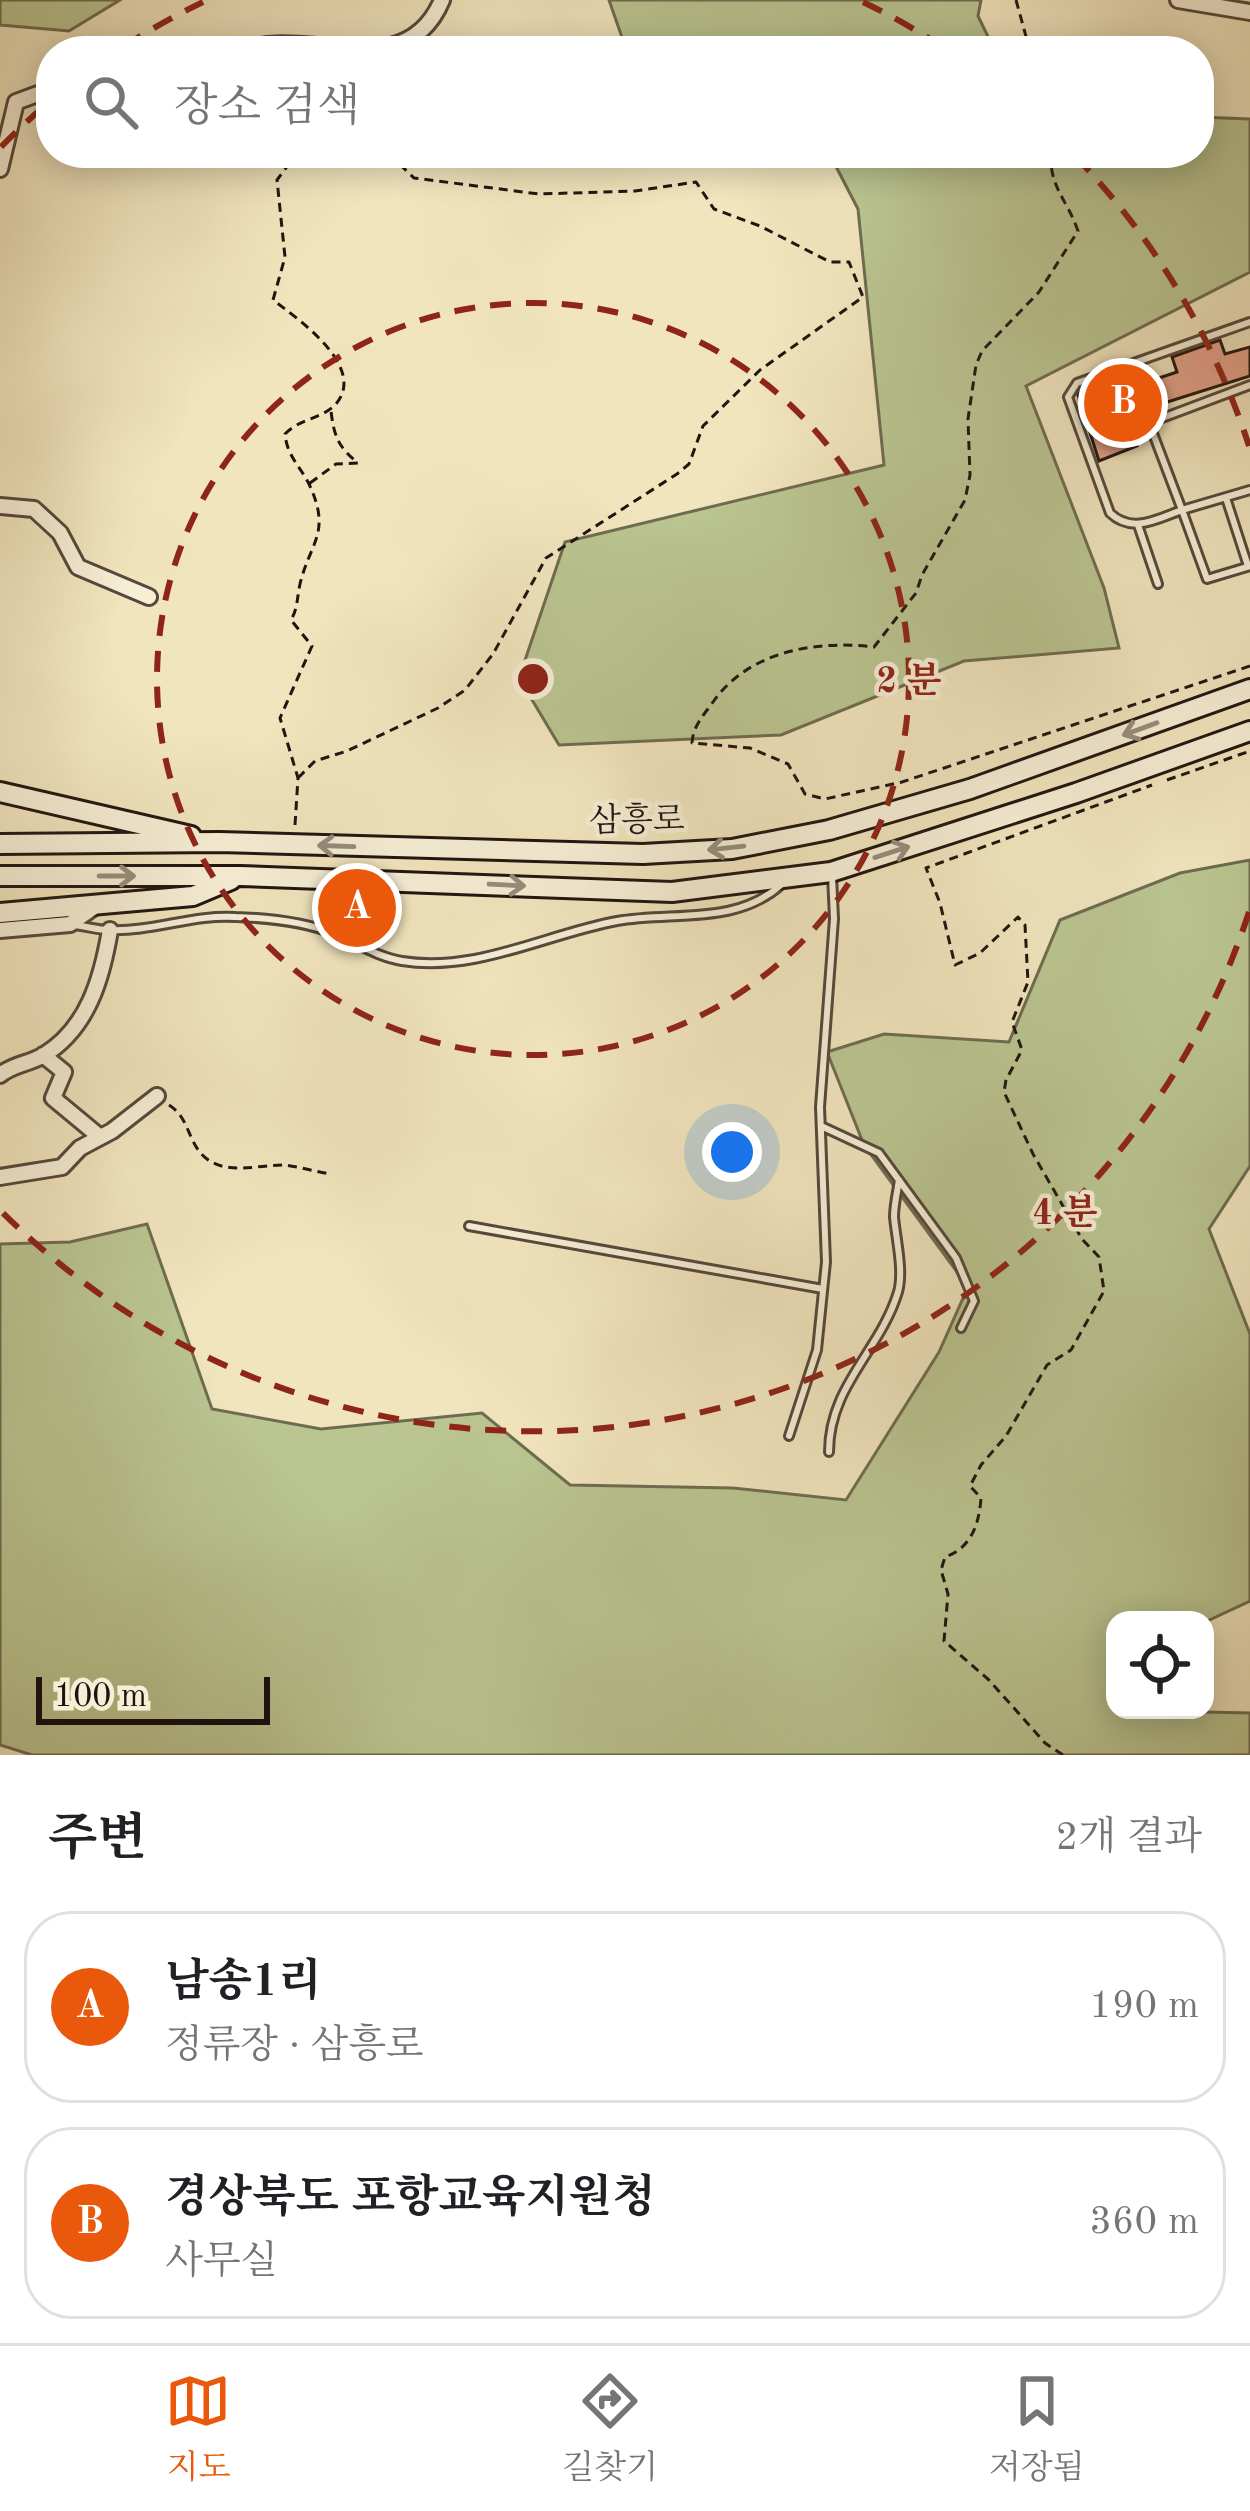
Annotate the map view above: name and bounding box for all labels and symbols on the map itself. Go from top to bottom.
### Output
pin: B [1084,358,1162,448]
centre of rings [512,658,554,700]
text: 2 분 [876,662,942,701]
one-way arrow [1122,720,1159,742]
street label: 삼흥로 [589,801,685,839]
one-way arrow [317,835,356,858]
one-way arrow [707,837,746,860]
one-way arrow [872,840,910,862]
pin: A [318,863,396,953]
one-way arrow [97,865,136,887]
one-way arrow [487,874,526,897]
your location [702,1122,762,1182]
text: 4 분 [1032,1194,1098,1233]
scale bar [36,1671,270,1724]

